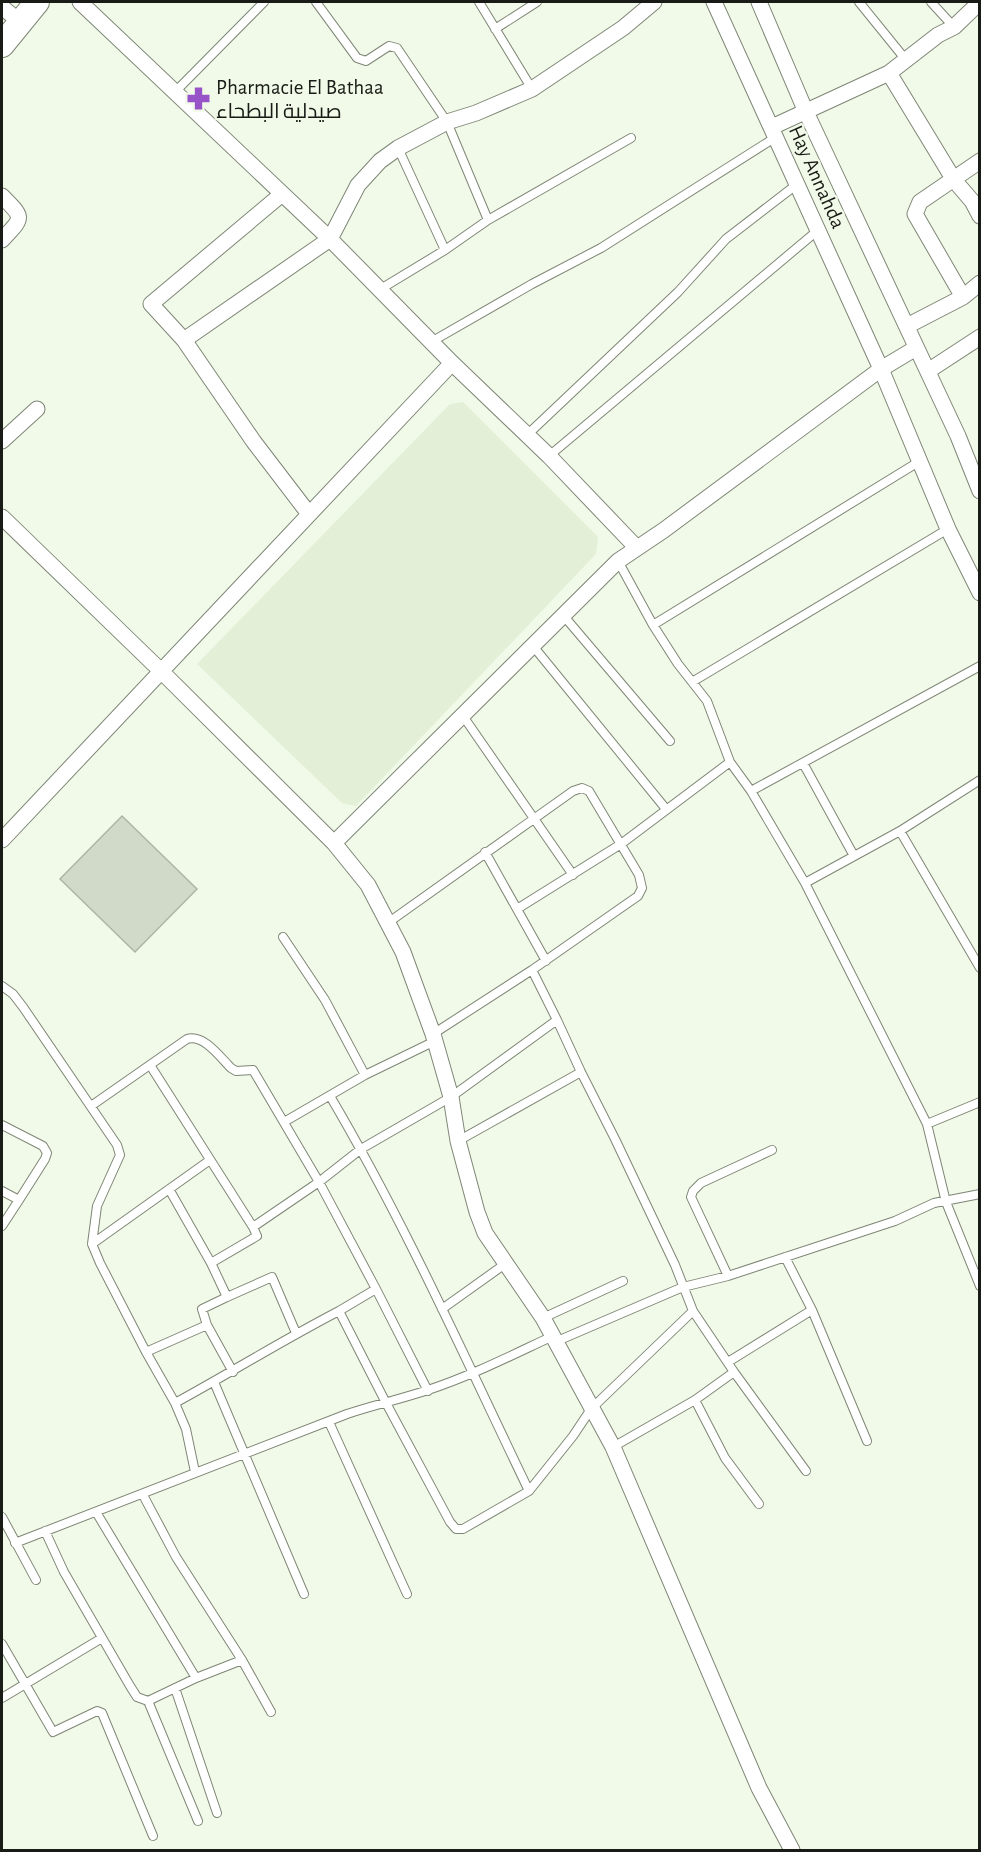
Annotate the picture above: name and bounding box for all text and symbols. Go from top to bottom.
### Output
place label: Pharmacie El Bathaa صيدلية البطحاء [216,77,384,122]
pharmacy icon: Pharmacie El Bathaa صيدلية البطحاء [185,86,211,112]
street label: Hay Annahda [785,122,849,232]

